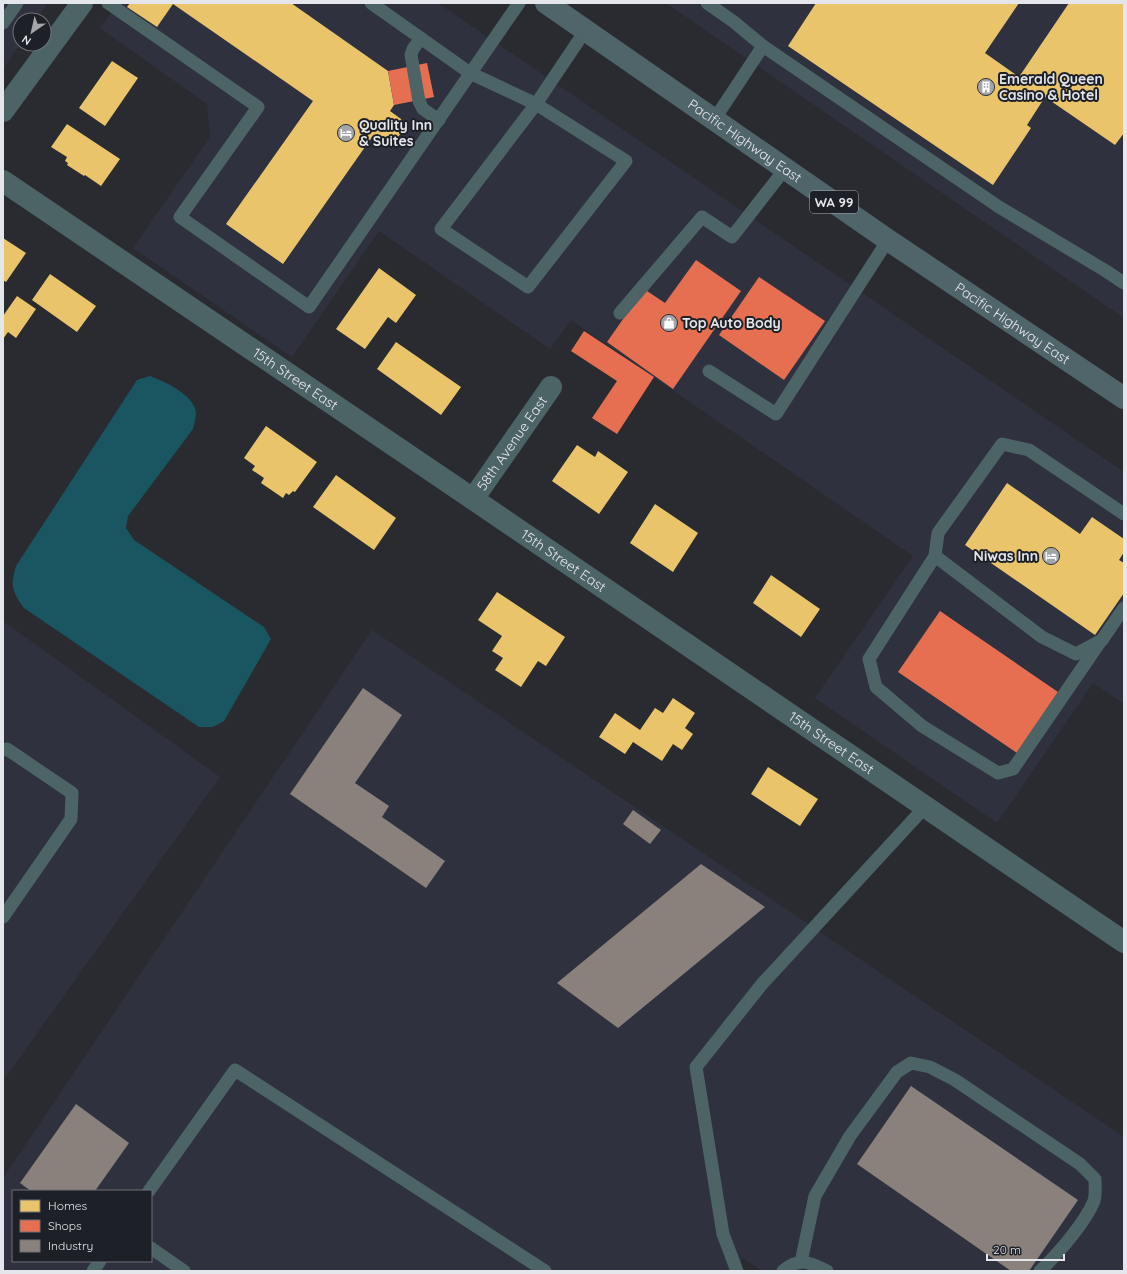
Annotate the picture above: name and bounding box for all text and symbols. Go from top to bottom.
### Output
north arrow [12,12,52,52]
text: N [19,32,34,48]
place label: Emerald Queen Casino & Hotel [999,70,1103,104]
building icon: Emerald Queen Casino & Hotel [976,77,996,97]
street label: Pacific Highway East [684,95,806,187]
place label: Quality Inn & Suites [359,116,432,150]
hotel icon: Quality Inn & Suites [336,123,356,143]
road number: WA 99 [810,191,858,213]
street label: Pacific Highway East [952,278,1074,368]
shop icon: Top Auto Body [659,313,679,333]
place label: Top Auto Body [682,314,781,332]
street label: 15th Street East [249,344,342,414]
street label: 58th Avenue East [473,392,551,494]
street label: 15th Street East [517,525,610,596]
hotel icon: Niwas Inn [1041,546,1061,566]
place label: Niwas Inn [974,547,1038,565]
street label: 15th Street East [785,708,878,778]
legend [12,1190,152,1262]
text: Homes [48,1198,88,1213]
text: Shops [48,1218,82,1233]
scale bar [987,1236,1064,1262]
text: Industry [48,1238,93,1253]
text: 20 m [993,1242,1021,1257]

